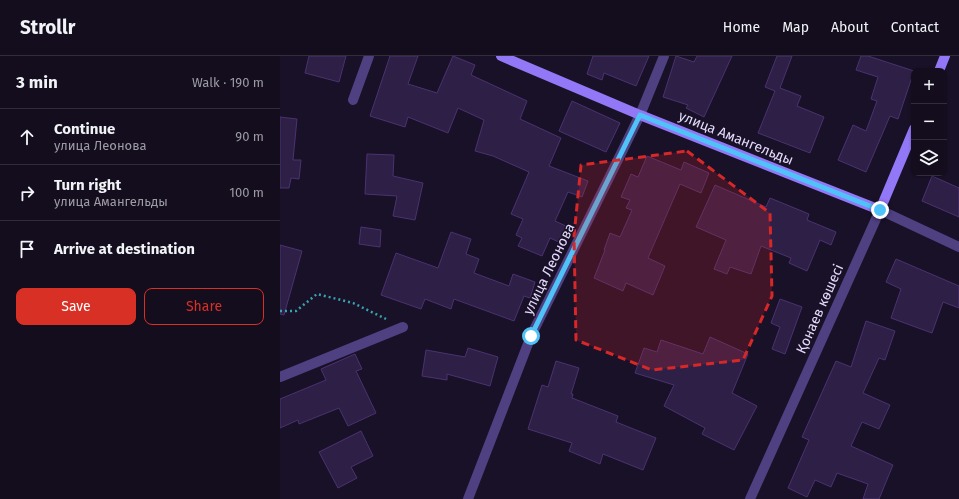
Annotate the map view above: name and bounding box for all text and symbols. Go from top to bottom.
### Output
text: Strollr [20,16,75,39]
text: Home [723,19,760,36]
text: Map [782,19,809,36]
text: About [831,19,869,36]
text: Contact [891,19,939,36]
map controls [911,68,947,176]
button: + [911,68,947,104]
text: 3 min [16,72,58,93]
text: Walk · 190 m [192,75,264,90]
button: − [911,104,947,140]
street label: улица Амангельды [676,107,796,169]
text: Continue [54,120,115,138]
icon: ahead [16,126,38,148]
text: 90 m [235,129,264,144]
text: улица Леонова [54,138,146,153]
button: layers [911,140,947,176]
text: Turn right [54,176,121,194]
icon: right [16,182,38,204]
text: 100 m [229,185,264,200]
text: улица Амангельды [54,194,168,209]
route end [871,201,889,219]
street label: улица Леонова [520,221,578,317]
icon: arrive [16,238,38,260]
text: Arrive at destination [54,240,195,258]
street label: Қонаев көшесі [793,262,847,356]
button: Save [16,288,136,325]
button: Share [144,288,264,325]
route start [522,327,540,345]

